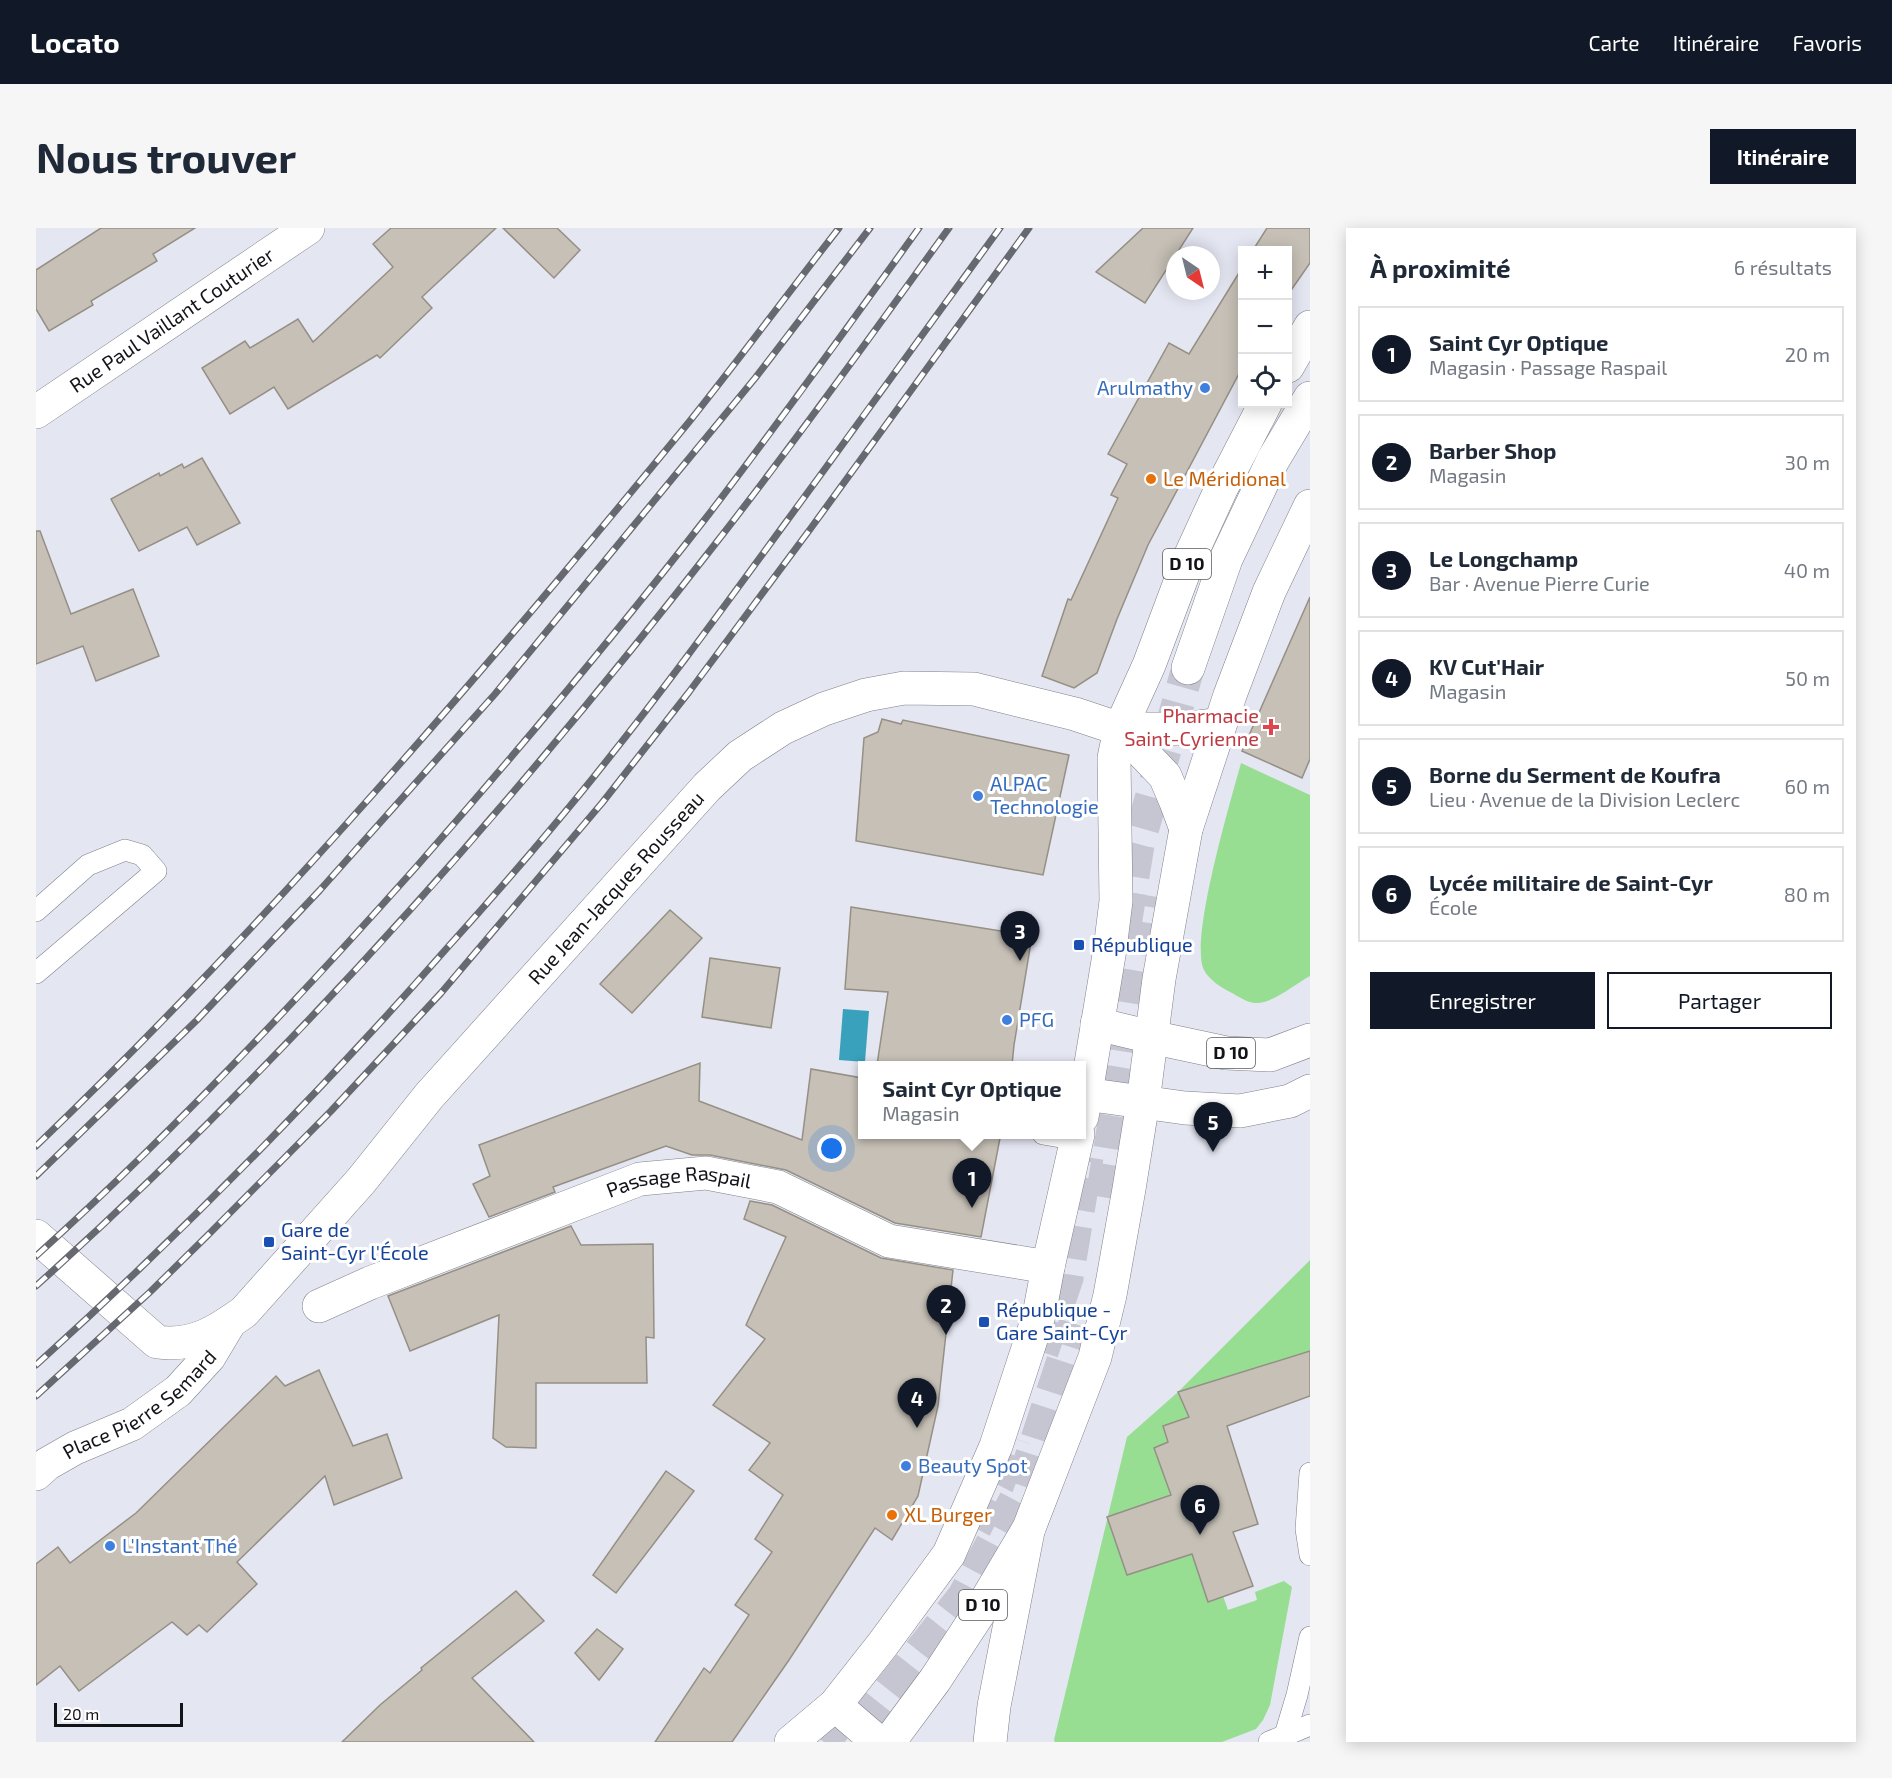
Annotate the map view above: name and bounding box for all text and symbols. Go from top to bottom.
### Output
text: Locato [30,25,120,59]
text: Carte [1588,30,1640,55]
text: Itinéraire [1673,30,1759,55]
text: Favoris [1792,30,1862,55]
button: Itinéraire [1710,129,1856,184]
text: Nous trouver [36,131,296,181]
street label: Rue Paul Vaillant Couturier [64,242,278,397]
north arrow [1166,246,1220,300]
map controls [1238,246,1292,408]
button: + [1238,246,1292,300]
text: À proximité [1370,252,1511,283]
text: 6 résultats [1734,255,1832,279]
button: − [1238,300,1292,354]
text: Saint Cyr Optique [1429,329,1608,355]
text: 1 [1387,342,1396,366]
text: 20 m [1785,342,1830,366]
button: locate [1238,354,1292,408]
text: Magasin · Passage Raspail [1429,355,1667,379]
place label: Arulmathy [1097,375,1193,399]
marker: Arulmathy [1198,381,1212,395]
text: Barber Shop [1429,437,1557,463]
text: 2 [1386,450,1397,474]
text: 30 m [1785,450,1830,474]
text: Magasin [1429,463,1506,487]
place label: Le Méridional [1163,466,1286,490]
marker: Le Méridional [1144,472,1158,486]
text: Le Longchamp [1429,545,1578,571]
road number: D 10 [1163,549,1211,579]
text: 3 [1386,558,1397,582]
text: 40 m [1784,558,1830,582]
text: Bar · Avenue Pierre Curie [1429,571,1650,595]
text: KV Cut'Hair [1429,653,1544,679]
text: 4 [1385,666,1398,690]
text: 50 m [1785,666,1830,690]
text: Magasin [1429,679,1506,703]
place label: Pharmacie Saint-Cyrienne [1124,703,1259,750]
marker: Pharmacie Saint-Cyrienne [1264,720,1278,734]
text: Borne du Serment de Koufra [1429,761,1721,787]
place label: ALPAC Technologie [990,771,1099,818]
text: 5 [1386,774,1397,798]
text: 60 m [1785,774,1830,798]
street label: Rue Jean-Jacques Rousseau [523,786,708,989]
text: Lieu · Avenue de la Division Leclerc [1429,787,1740,811]
marker: ALPAC Technologie [971,789,985,803]
text: Lycée militaire de Saint-Cyr [1429,869,1713,895]
text: 6 [1386,882,1397,906]
text: 80 m [1784,882,1830,906]
text: École [1429,895,1478,919]
pin: 3 [1000,912,1040,961]
place label: République [1091,932,1193,956]
marker: République [1072,938,1086,952]
button: Enregistrer [1370,972,1595,1029]
button: Partager [1607,972,1832,1029]
place label: PFG [1019,1007,1054,1031]
marker: PFG [1000,1013,1014,1027]
road number: D 10 [1207,1038,1255,1068]
popup [858,1061,1086,1139]
text: Saint Cyr Optique [882,1075,1062,1101]
text: Magasin [882,1101,960,1125]
pin: 5 [1194,1102,1232,1152]
your location [817,1134,846,1163]
pin: 1 [952,1158,992,1208]
street label: Passage Raspail [603,1160,754,1202]
place label: Gare de Saint-Cyr l'École [281,1217,429,1264]
marker: Gare de Saint-Cyr l'École [262,1235,276,1249]
pin: 2 [926,1286,966,1335]
place label: République - Gare Saint-Cyr [996,1297,1128,1344]
marker: République - Gare Saint-Cyr [977,1315,991,1329]
street label: Place Pierre Semard [58,1344,221,1464]
pin: 4 [898,1378,936,1428]
place label: Beauty Spot [918,1453,1028,1477]
marker: Beauty Spot [899,1459,913,1473]
pin: 6 [1180,1486,1220,1535]
place label: XL Burger [904,1502,992,1526]
marker: XL Burger [885,1508,899,1522]
place label: L'Instant Thé [122,1533,238,1557]
marker: L'Instant Thé [103,1539,117,1553]
road number: D 10 [959,1590,1007,1620]
scale bar [54,1700,183,1728]
text: 20 m [63,1704,99,1723]

